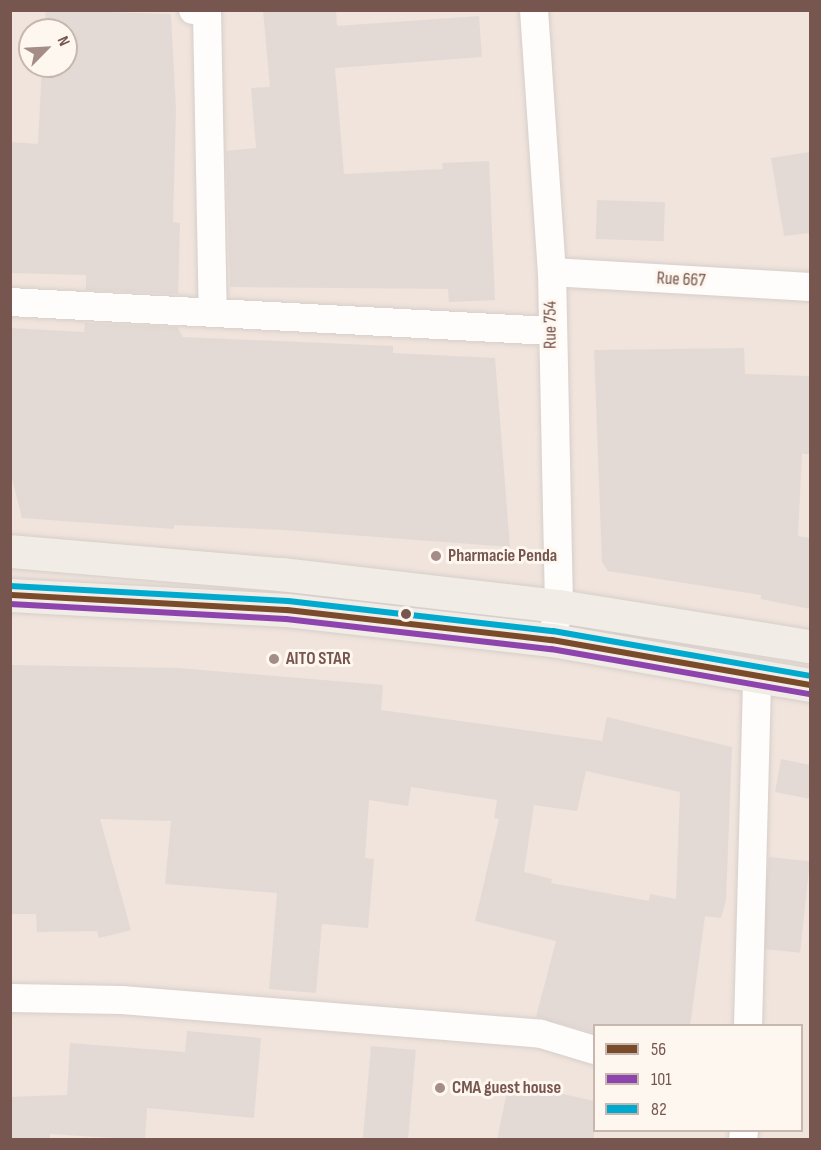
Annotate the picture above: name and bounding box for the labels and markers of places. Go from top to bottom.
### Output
place label: Pharmacie Penda [448,545,557,567]
marker: Pharmacie Penda [429,549,443,563]
unlabelled marker [400,608,412,620]
place label: AITO STAR [286,648,351,670]
marker: AITO STAR [267,652,281,666]
place label: CMA guest house [452,1077,561,1099]
marker: CMA guest house [433,1081,447,1095]

